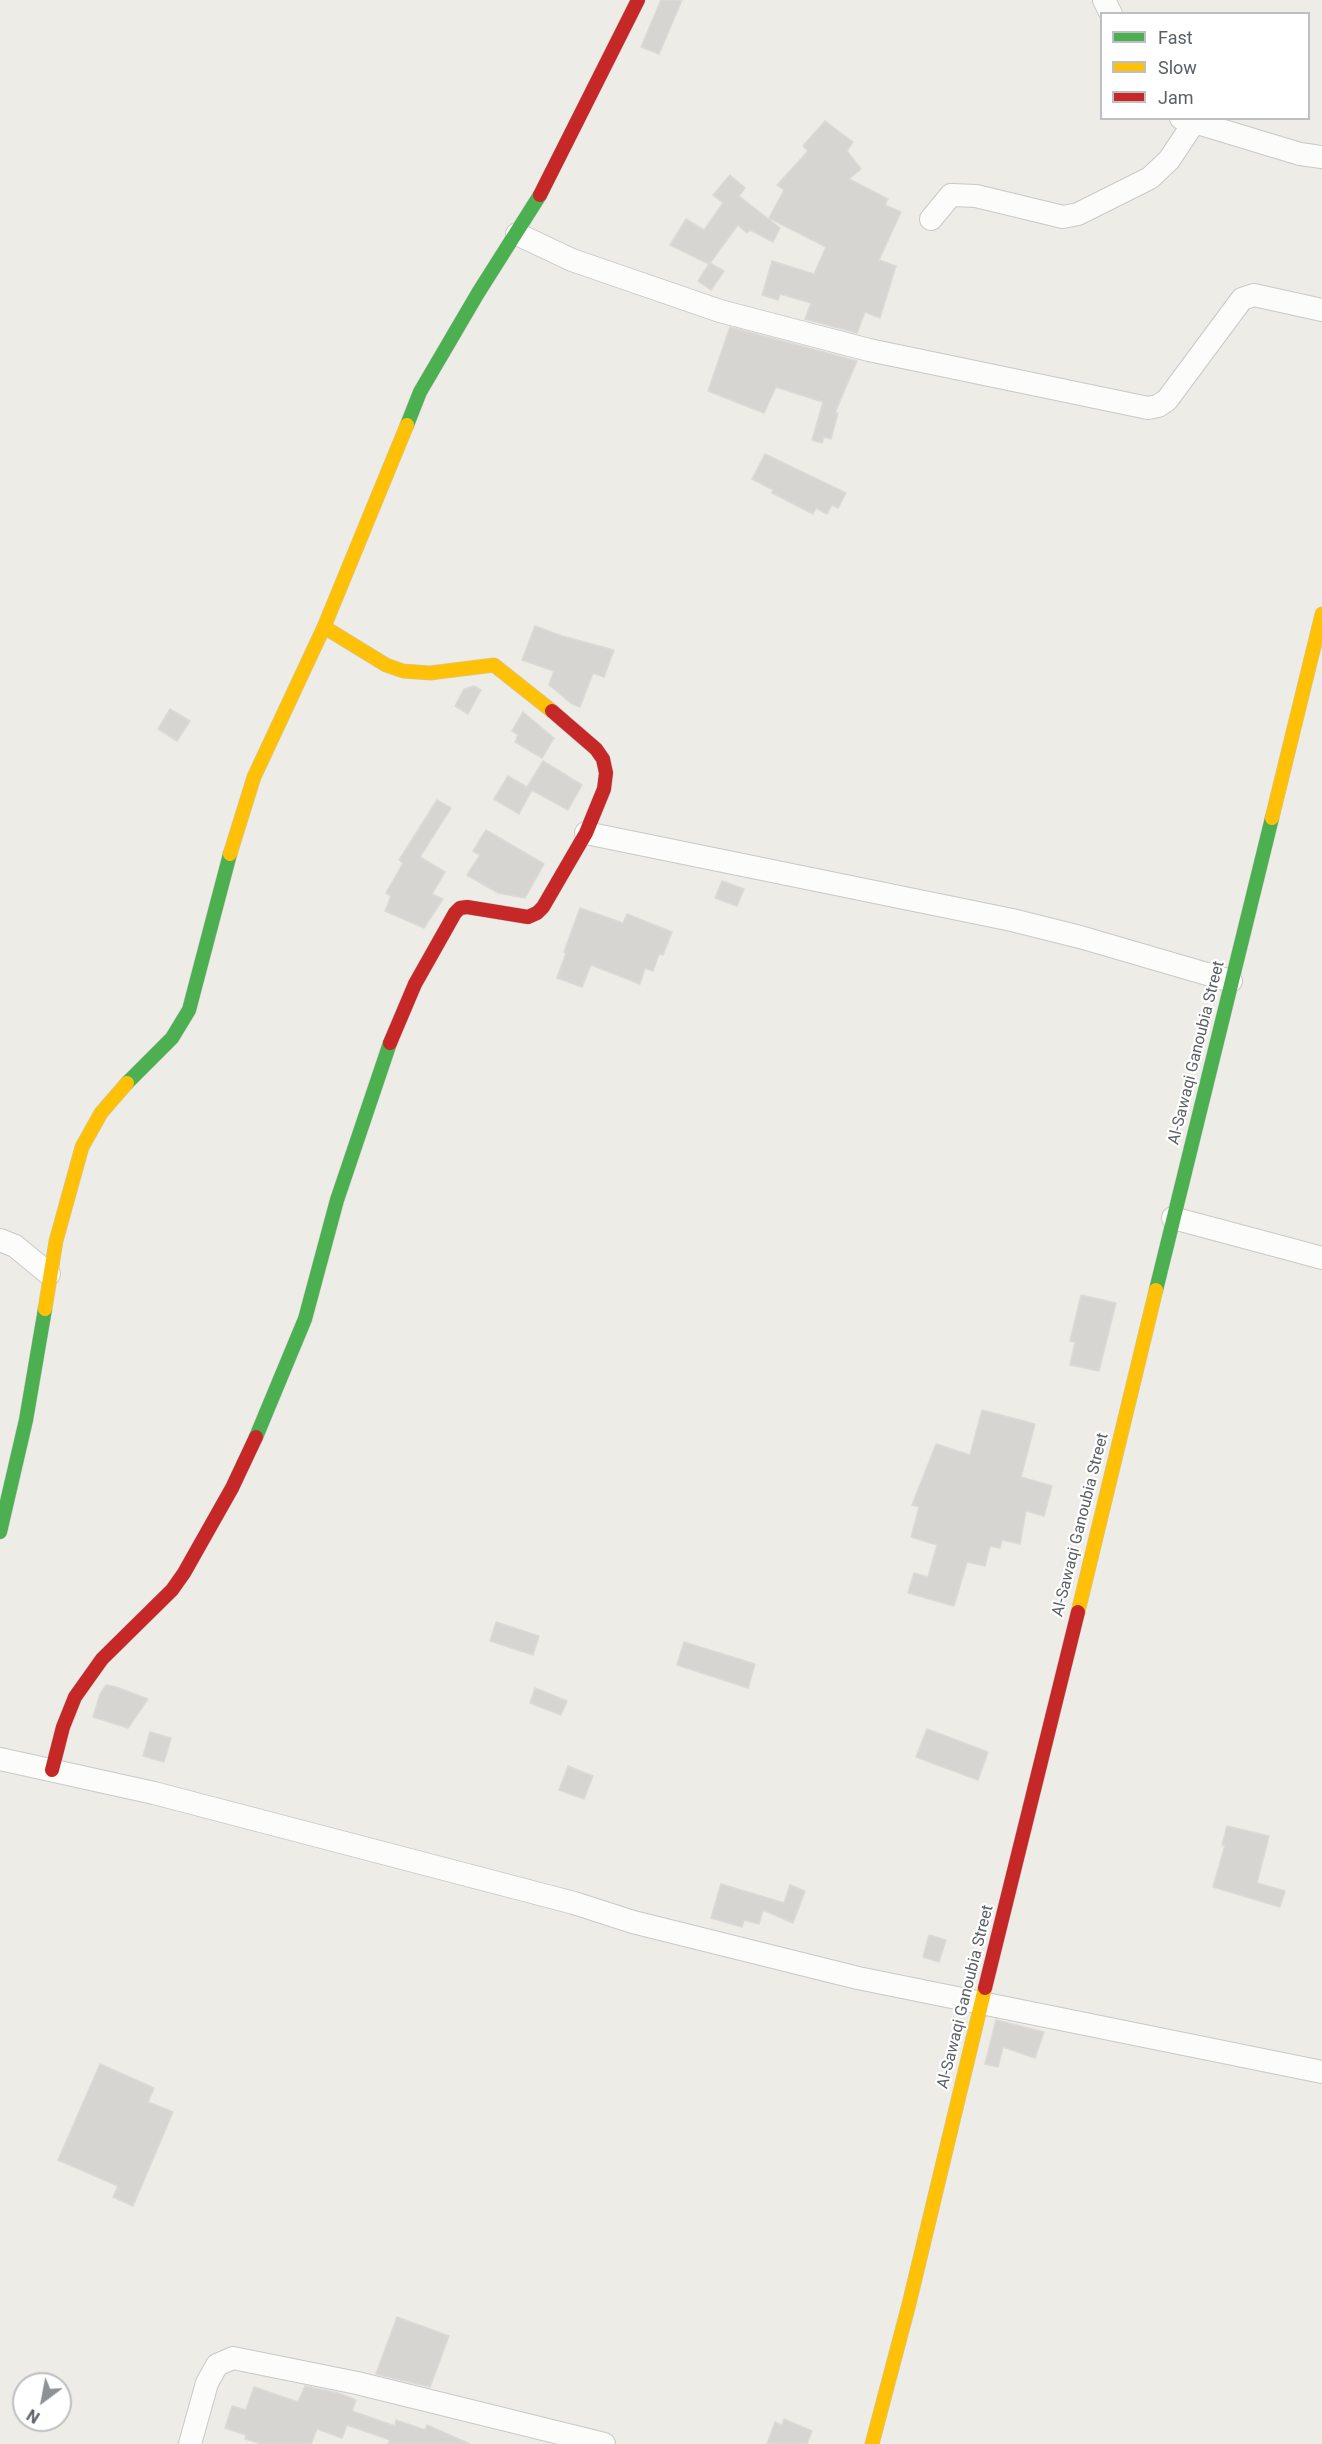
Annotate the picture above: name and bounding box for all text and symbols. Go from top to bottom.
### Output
legend [1100,12,1310,120]
text: Fast [1158,27,1193,48]
text: Slow [1158,57,1197,78]
text: Jam [1158,87,1194,108]
street label: Al-Sawaqi Ganoubia Street [1165,959,1229,1147]
street label: Al-Sawaqi Ganoubia Street [1049,1431,1113,1619]
street label: Al-Sawaqi Ganoubia Street [934,1903,998,2091]
north arrow [12,2372,72,2432]
text: N [23,2405,43,2427]

